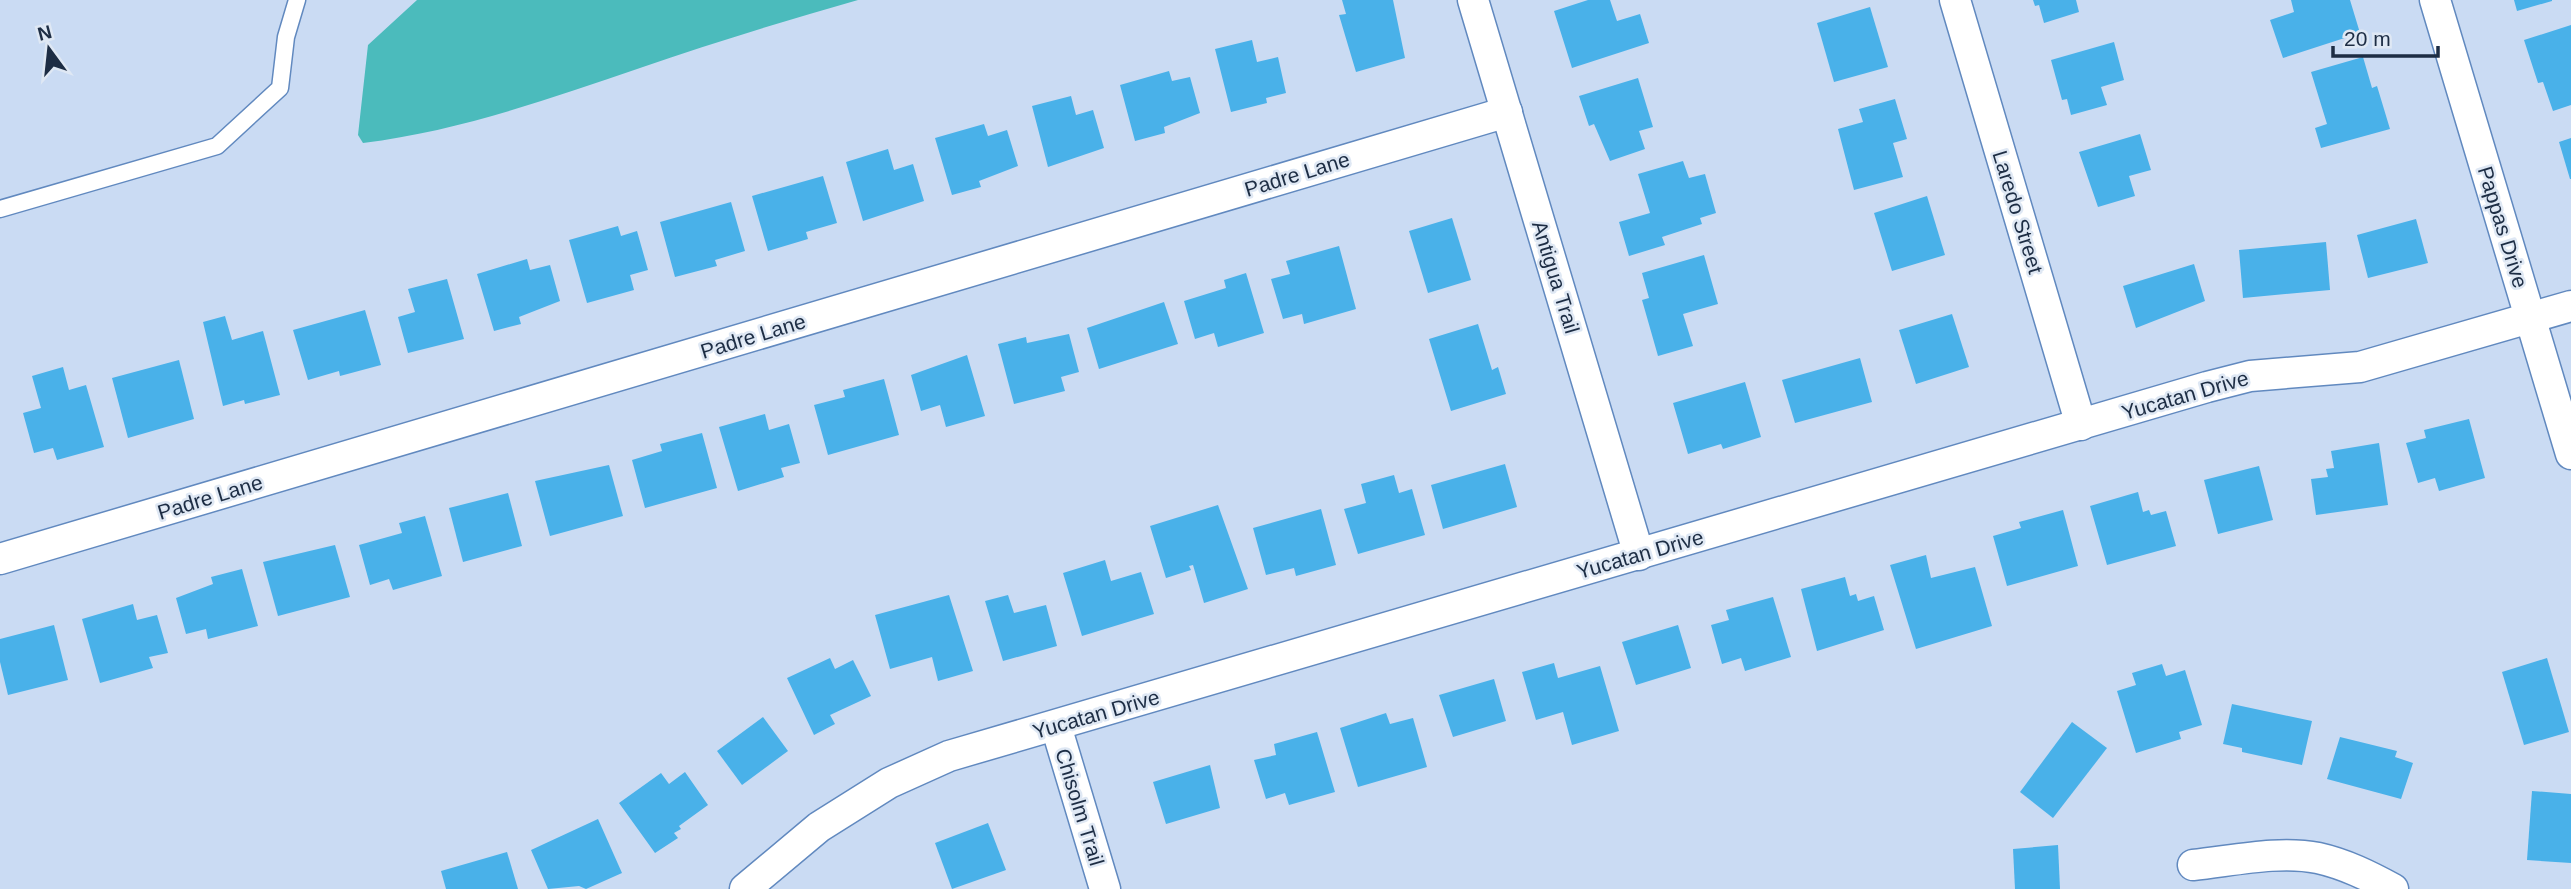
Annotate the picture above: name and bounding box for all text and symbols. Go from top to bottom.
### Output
north arrow [14,14,84,84]
scale bar [2333,14,2438,58]
text: N [35,21,54,45]
text: 20 m [2344,27,2391,50]
street label: Padre Lane [1242,147,1352,201]
street label: Laredo Street [1988,148,2048,276]
street label: Pappas Drive [2474,163,2532,291]
street label: Antigua Trail [1528,218,1584,336]
street label: Padre Lane [698,309,808,363]
street label: Yucatan Drive [2119,366,2251,424]
street label: Padre Lane [155,470,265,524]
street label: Yucatan Drive [1574,525,1706,583]
street label: Yucatan Drive [1030,685,1162,743]
street label: Chisolm Trail [1051,746,1109,868]

